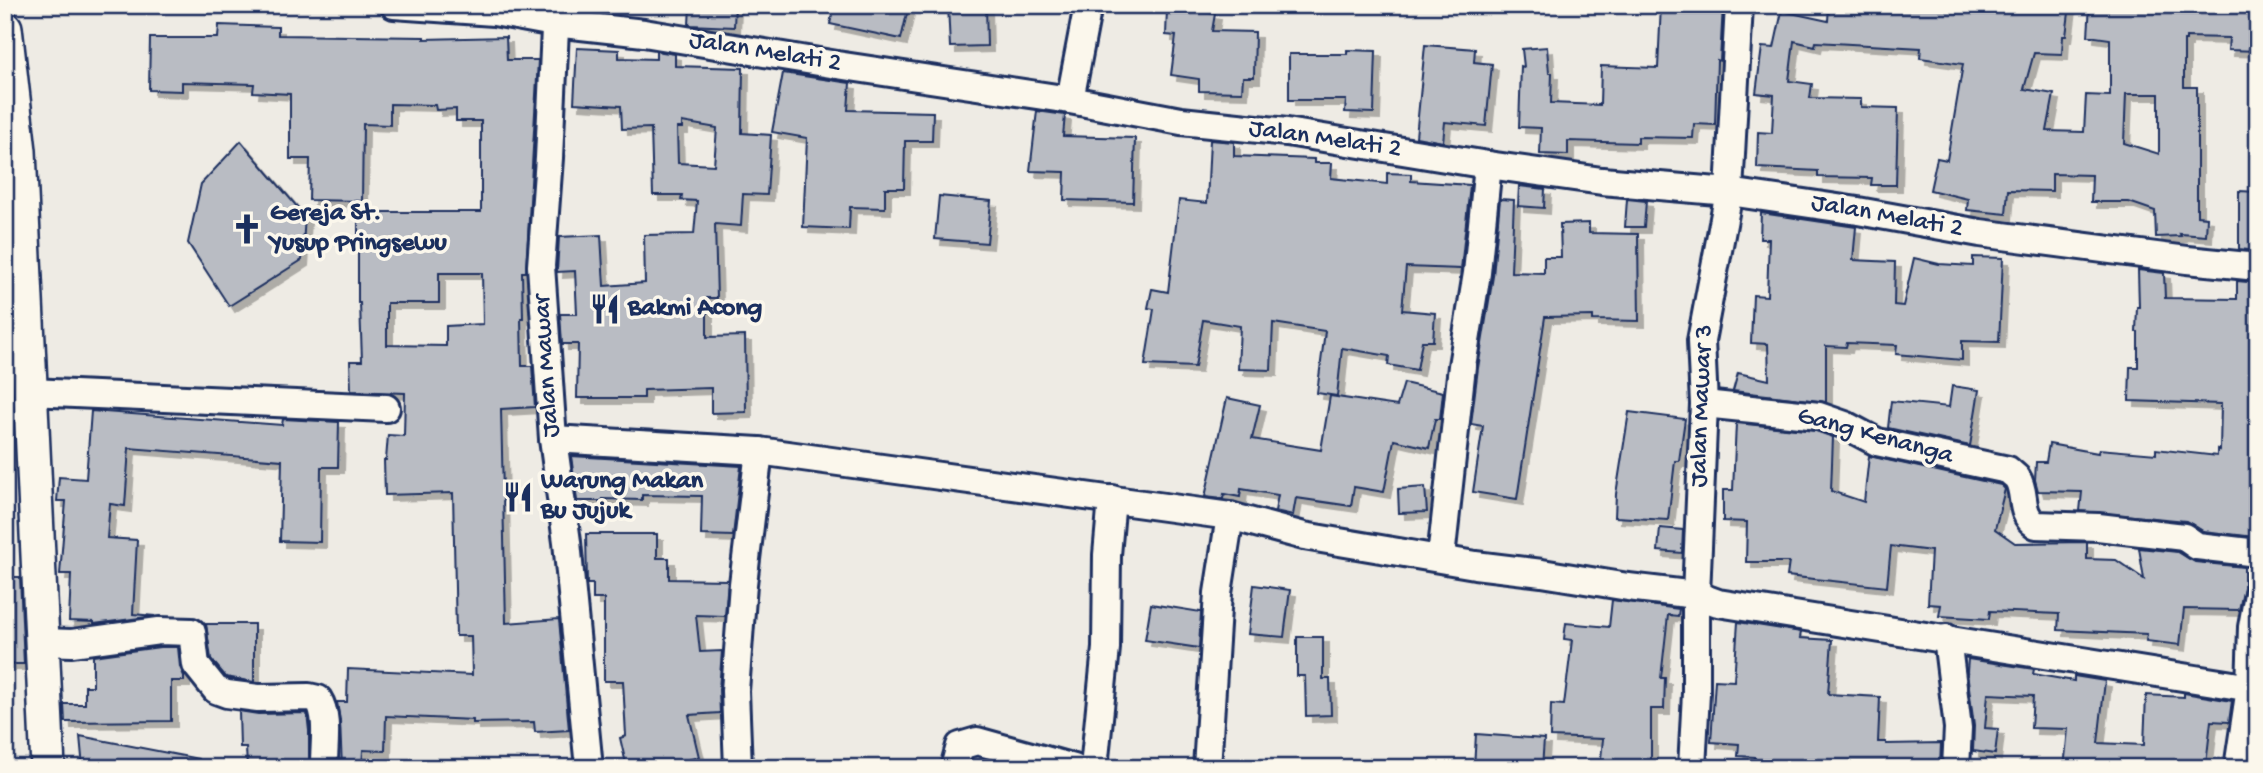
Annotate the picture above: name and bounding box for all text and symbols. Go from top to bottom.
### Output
street label: Jalan Melati 2 [687,26,844,80]
street label: Jalan Melati 2 [1247,114,1403,166]
street label: Jalan Melati 2 [1809,188,1966,246]
place label: Gereja St. Yusup Pringsewu [267,199,447,260]
church icon: Gereja St. Yusup Pringsewu [230,212,264,246]
street label: Jalan Mawar [527,291,568,438]
restaurant icon: Bakmi Acong [588,292,622,326]
place label: Bakmi Acong [627,294,763,325]
street label: Jalan Mawar 3 [1685,324,1721,488]
street label: Gang Kenanga [1794,401,1958,473]
place label: Warung Makan Bu Jujuk [540,467,704,528]
restaurant icon: Warung Makan Bu Jujuk [501,480,535,514]

